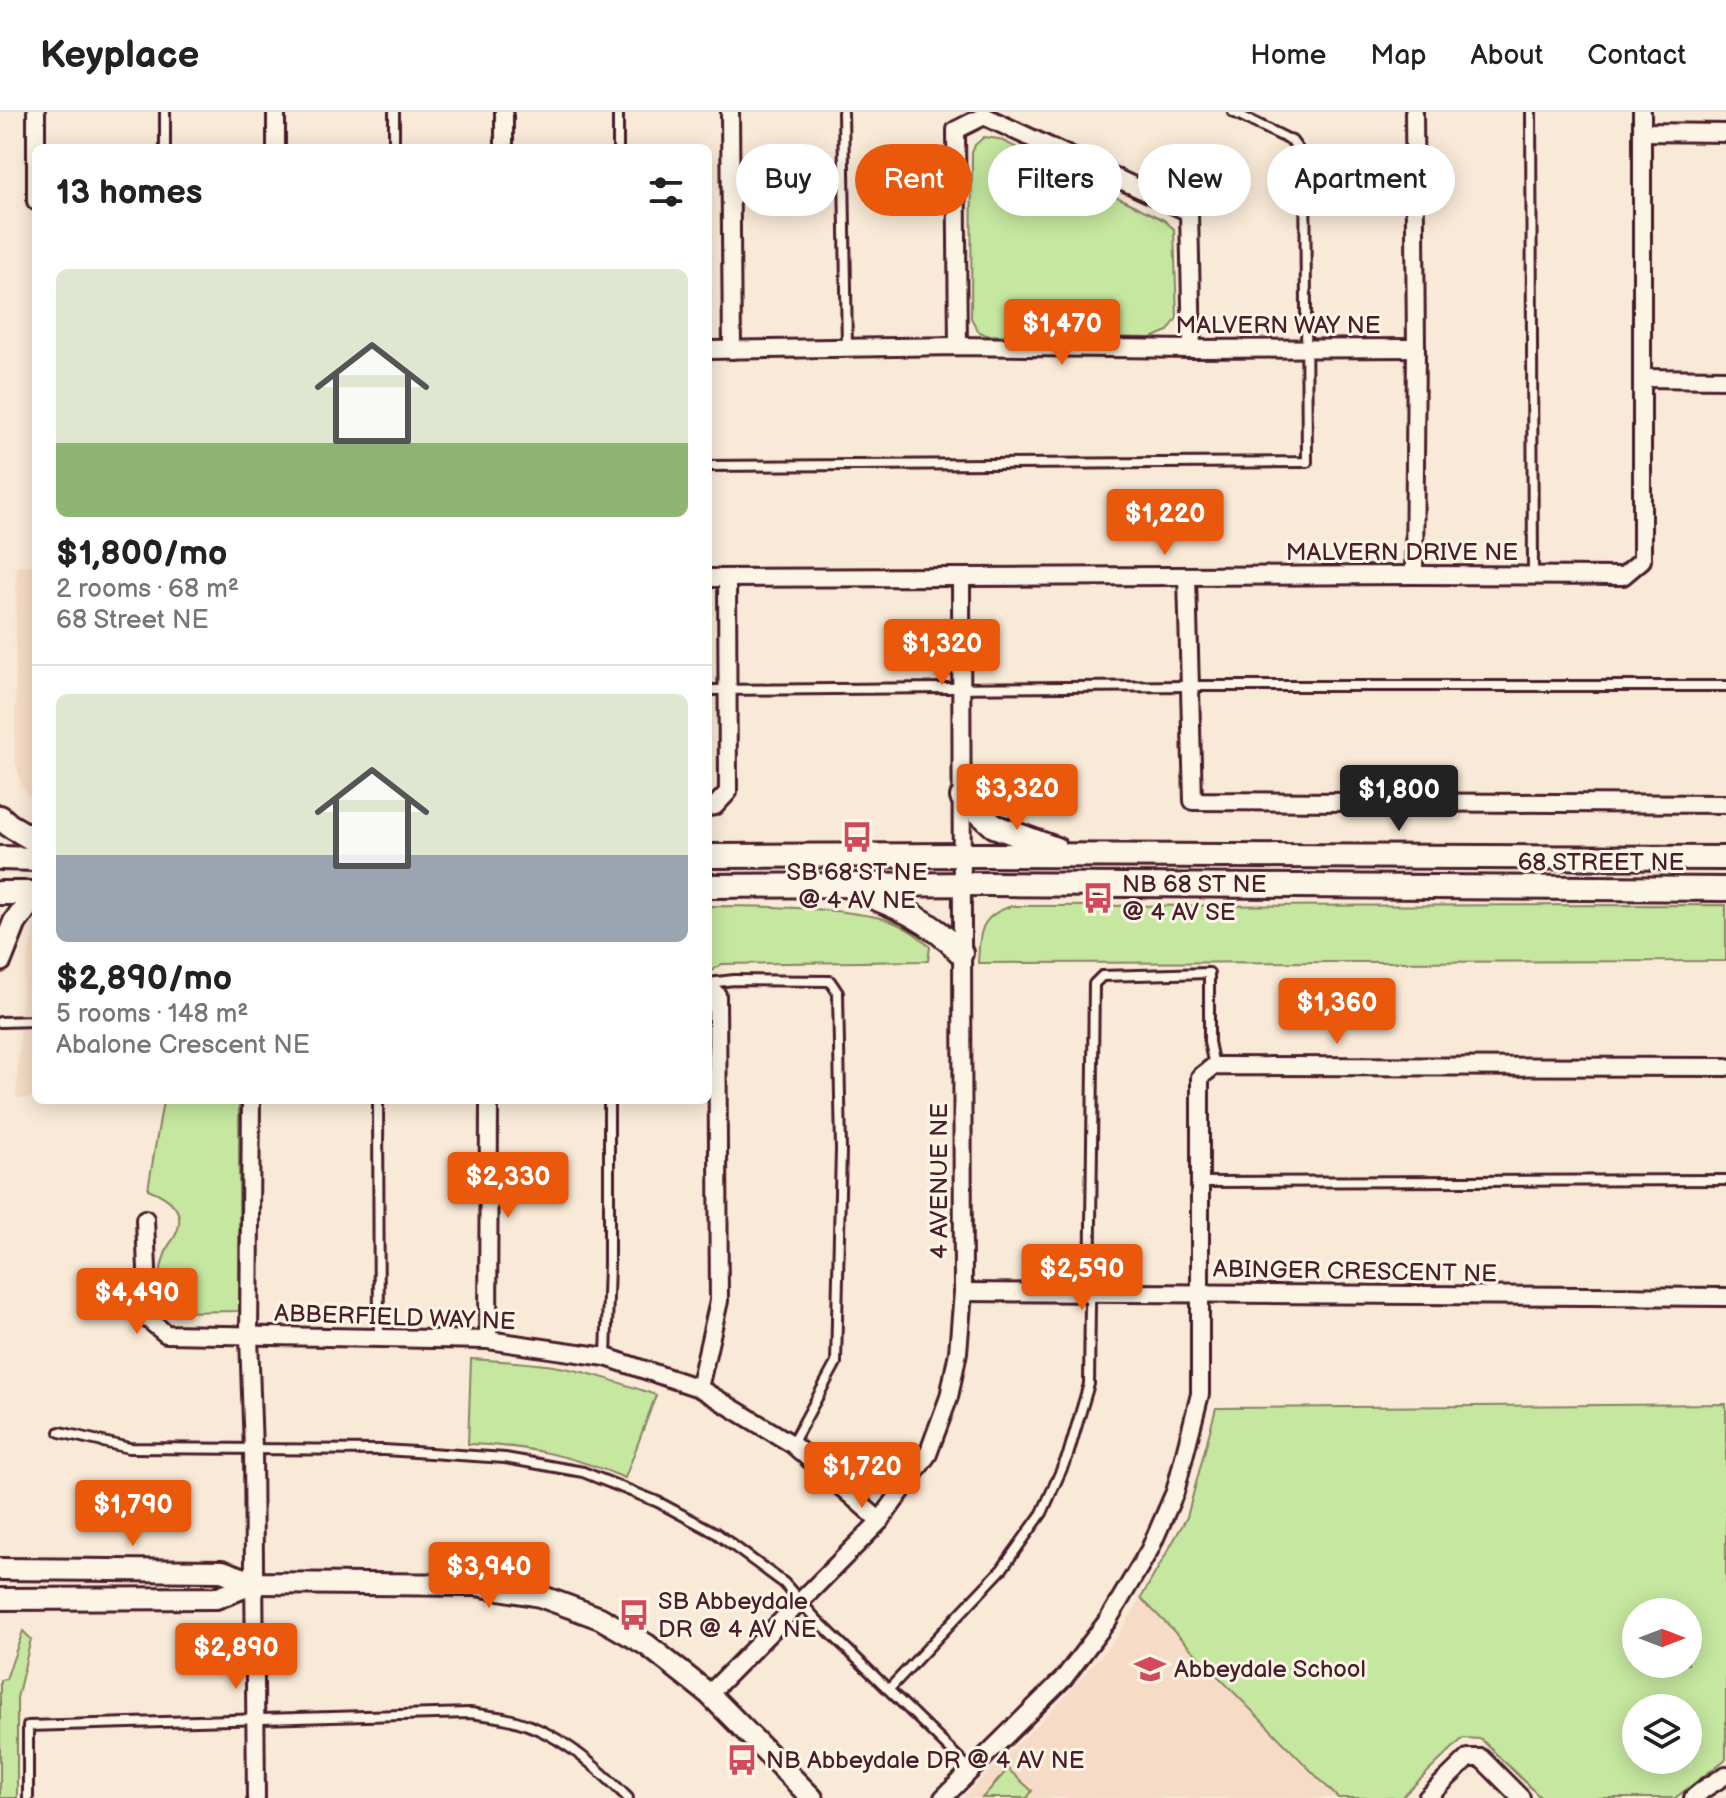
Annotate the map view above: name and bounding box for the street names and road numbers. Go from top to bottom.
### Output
street label: MALVERN WAY NE [1175,311,1381,340]
street label: MALVERN DRIVE NE [1286,538,1518,567]
street label: 68 STREET NE [1518,848,1684,877]
street label: 4 AVENUE NE [925,1103,954,1259]
street label: ABINGER CRESCENT NE [1213,1255,1497,1288]
street label: ABBERFIELD WAY NE [274,1299,516,1336]

